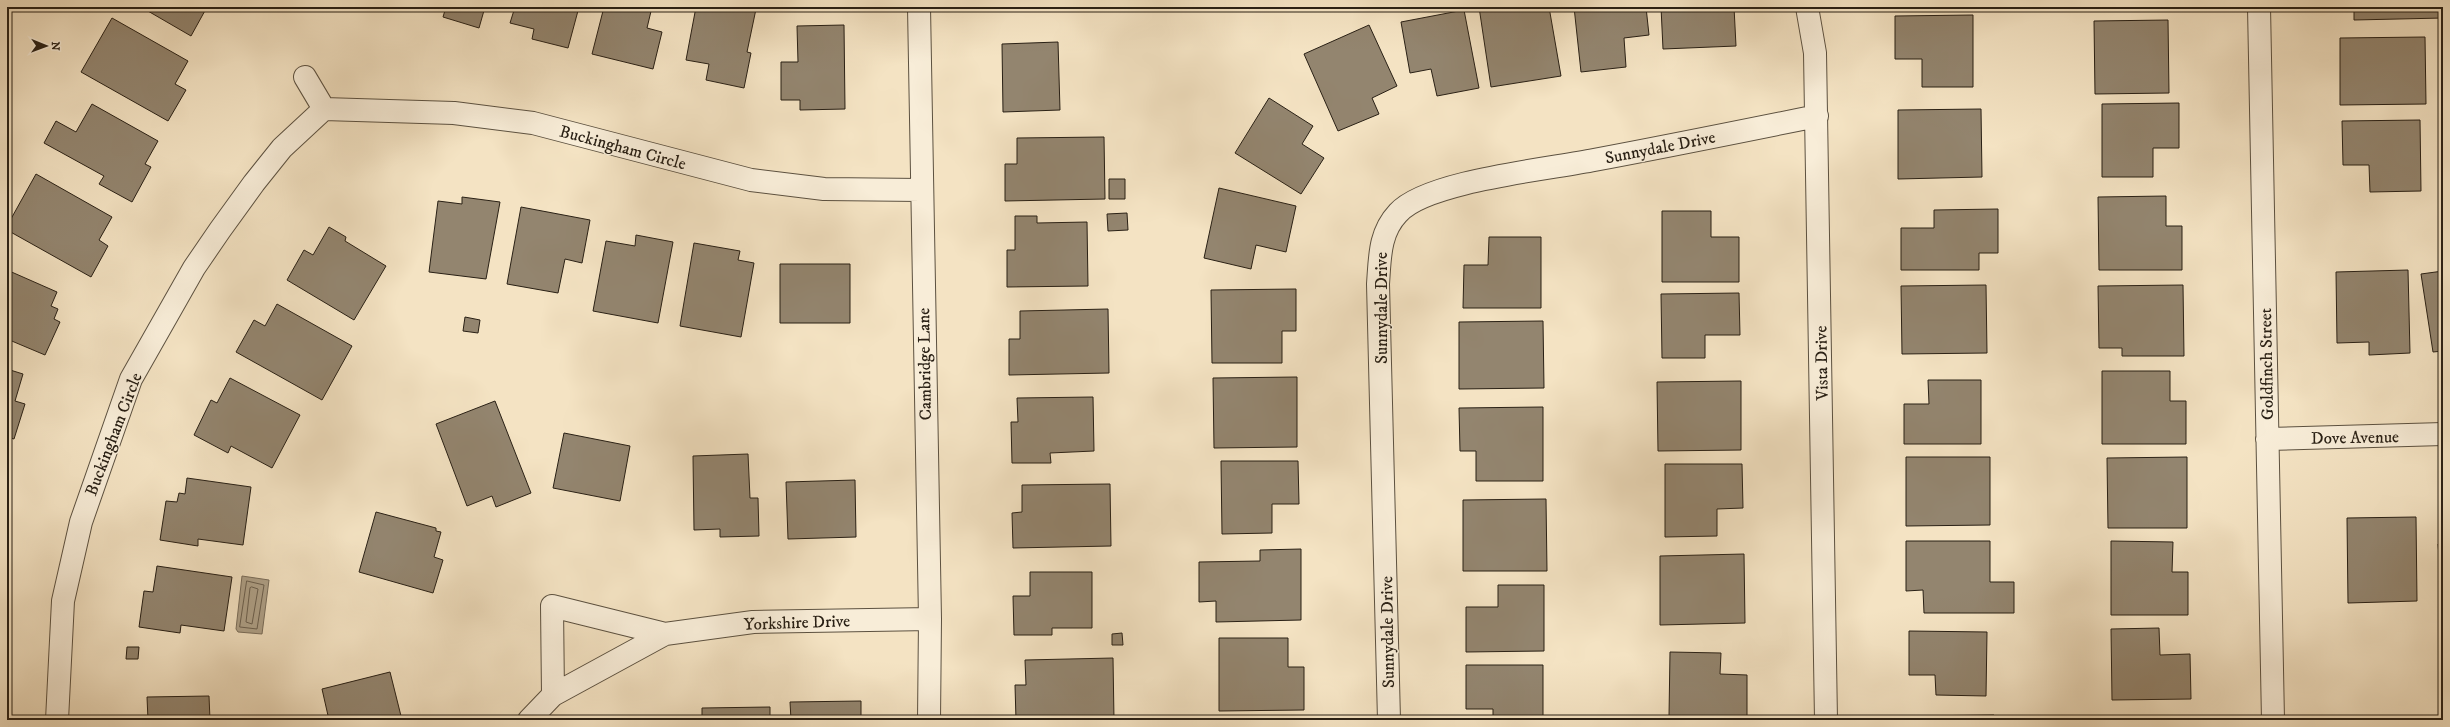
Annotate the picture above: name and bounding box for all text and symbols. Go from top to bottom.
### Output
north arrow [26,26,66,66]
text: N [48,42,62,51]
street label: Buckingham Circle [557,121,688,175]
street label: Sunnydale Drive [1603,126,1717,169]
street label: Sunnydale Drive [1371,252,1393,364]
street label: Cambridge Lane [913,307,937,420]
street label: Goldfinch Street [2255,307,2279,420]
street label: Vista Drive [1810,325,1834,402]
street label: Buckingham Circle [80,370,148,499]
street label: Dove Avenue [2311,426,2399,450]
street label: Sunnydale Drive [1376,576,1400,688]
street label: Yorkshire Drive [744,610,851,636]

